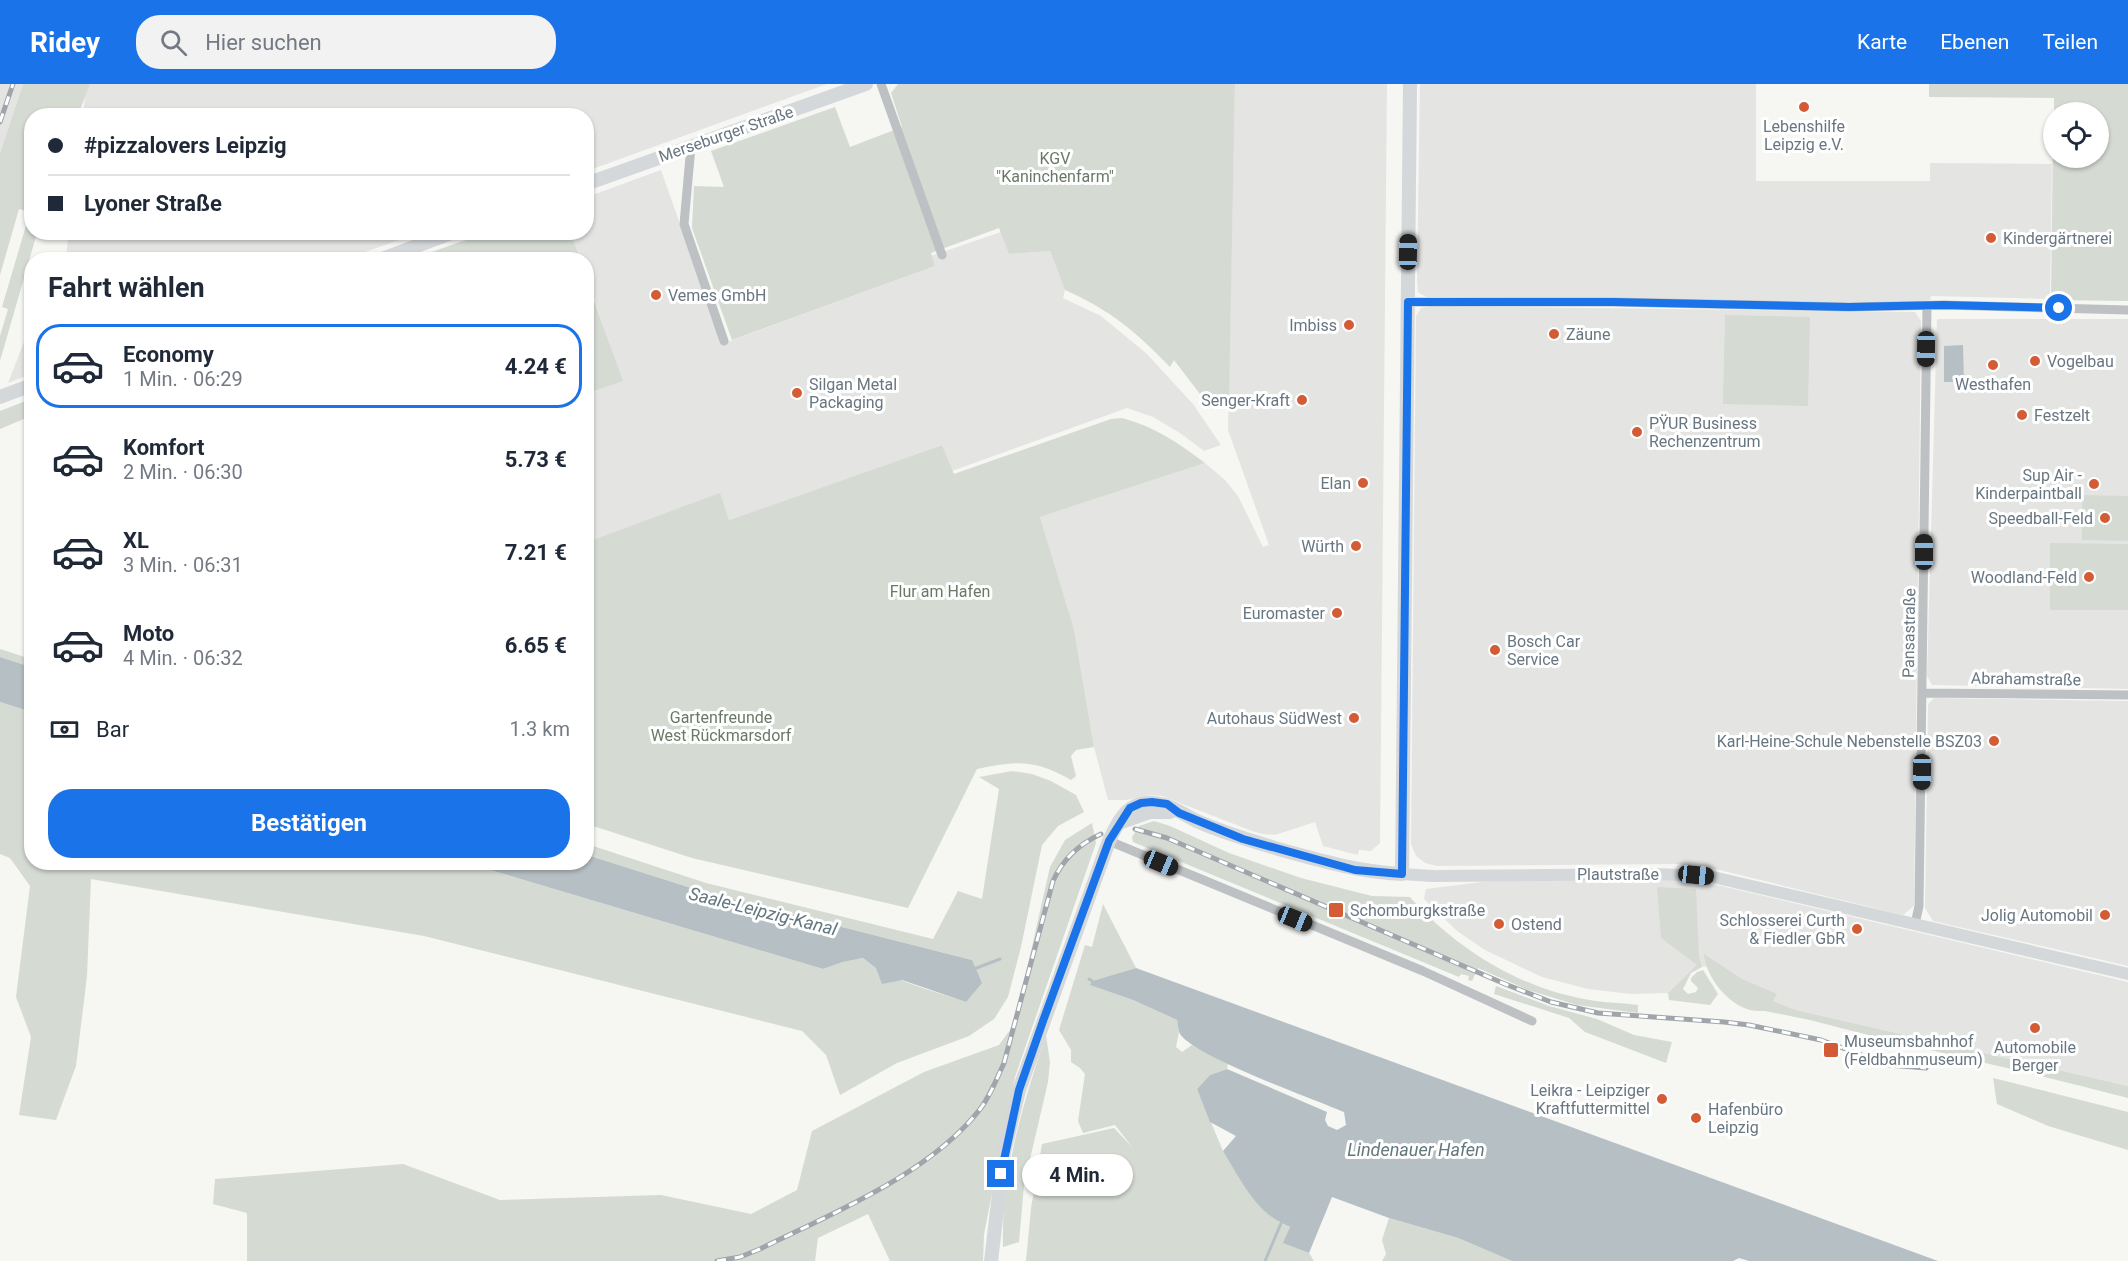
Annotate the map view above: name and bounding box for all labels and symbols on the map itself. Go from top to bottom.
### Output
marker: Lebenshilfe Leipzig e.V. [1797,100,1811,114]
street label: Merseburger Straße [656,102,796,166]
place label: Lebenshilfe Leipzig e.V. [1763,117,1845,154]
park label: KGV "Kaninchenfarm" [996,149,1114,186]
place label: Kindergärtnerei [2003,229,2112,248]
marker: Kindergärtnerei [1984,231,1998,245]
car [1399,234,1417,270]
place label: Vemes GmbH [668,286,766,305]
marker: Vemes GmbH [649,288,663,302]
route start [2045,294,2072,321]
place label: Imbiss [1289,316,1337,335]
marker: Imbiss [1342,318,1356,332]
place label: Zäune [1566,325,1610,344]
marker: Zäune [1547,327,1561,341]
car [1917,331,1935,367]
place label: Vogelbau [2047,352,2114,371]
marker: Vogelbau [2028,354,2042,368]
marker: Westhafen [1986,358,2000,372]
place label: Silgan Metal Packaging [809,375,897,412]
place label: Westhafen [1955,375,2031,394]
marker: Silgan Metal Packaging [790,386,804,400]
place label: Senger-Kraft [1201,391,1290,410]
marker: Senger-Kraft [1295,393,1309,407]
place label: Festzelt [2034,406,2090,425]
marker: Festzelt [2015,408,2029,422]
place label: PŸUR Business Rechenzentrum [1649,414,1761,451]
marker: PŸUR Business Rechenzentrum [1630,425,1644,439]
place label: Sup Air - Kinderpaintball [1975,466,2083,503]
place label: Elan [1320,474,1351,493]
marker: Elan [1356,476,1370,490]
marker: Sup Air - Kinderpaintball [2087,477,2101,491]
place label: Speedball-Feld [1989,509,2093,528]
marker: Speedball-Feld [2098,511,2112,525]
car [1915,534,1933,570]
place label: Würth [1301,537,1344,556]
marker: Würth [1349,539,1363,553]
place label: Woodland-Feld [1971,568,2077,587]
marker: Woodland-Feld [2082,570,2096,584]
park label: Flur am Hafen [890,582,990,601]
street label: Pansastraße [1899,588,1919,678]
place label: Euromaster [1243,604,1326,623]
marker: Euromaster [1330,606,1344,620]
place label: Bosch Car Service [1507,632,1581,669]
marker: Bosch Car Service [1488,643,1502,657]
street label: Abrahamstraße [1971,669,2081,689]
park label: Gartenfreunde West Rückmarsdorf [651,708,792,745]
place label: Autohaus SüdWest [1207,709,1342,728]
marker: Autohaus SüdWest [1347,711,1361,725]
place label: Karl-Heine-Schule Nebenstelle BSZ03 [1717,732,1982,751]
marker: Karl-Heine-Schule Nebenstelle BSZ03 [1987,734,2001,748]
car [1913,754,1931,790]
car [1141,848,1181,878]
car [1677,864,1715,886]
street label: Plautstraße [1577,865,1659,884]
water label: Saale-Leipzig-Kanal [687,882,840,940]
marker: Schomburgkstraße [1327,901,1345,919]
place label: Schomburgkstraße [1350,901,1485,920]
car [1275,904,1315,934]
place label: Jolig Automobil [1981,906,2093,925]
marker: Jolig Automobil [2098,908,2112,922]
place label: Schlosserei Curth & Fiedler GbR [1720,911,1845,948]
place label: Ostend [1511,915,1562,934]
marker: Ostend [1492,917,1506,931]
marker: Schlosserei Curth & Fiedler GbR [1850,922,1864,936]
marker: Automobile Berger [2028,1021,2042,1035]
place label: Museumsbahnhof (Feldbahnmuseum) [1844,1032,1983,1069]
place label: Automobile Berger [1994,1038,2076,1075]
marker: Museumsbahnhof (Feldbahnmuseum) [1822,1041,1840,1059]
place label: Leikra - Leipziger Kraftfuttermittel [1530,1081,1651,1118]
marker: Leikra - Leipziger Kraftfuttermittel [1655,1092,1669,1106]
place label: Hafenbüro Leipzig [1708,1100,1783,1137]
marker: Hafenbüro Leipzig [1689,1111,1703,1125]
water label: Lindenauer Hafen [1347,1139,1485,1160]
callout: 4 Min. [1022,1153,1133,1195]
route end [987,1160,1014,1187]

